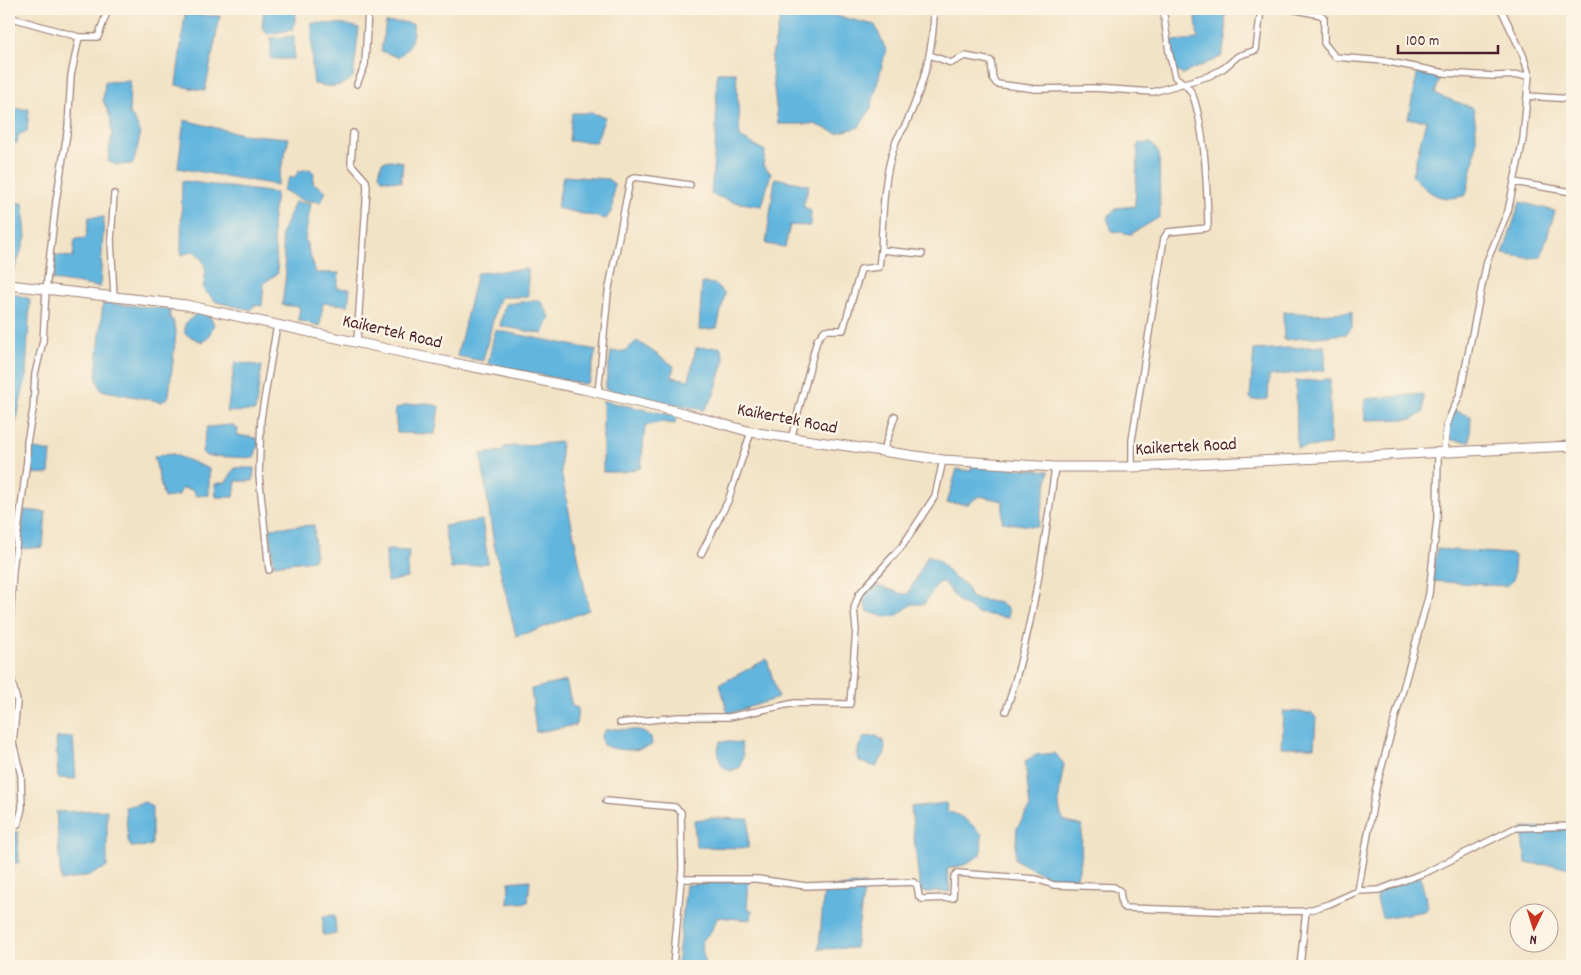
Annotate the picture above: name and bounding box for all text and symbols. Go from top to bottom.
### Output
scale bar [1398,22,1498,54]
text: 100 m [1406,31,1439,53]
street label: Kaikertek Road [340,309,444,357]
street label: Kaikertek Road [735,398,839,442]
street label: Kaikertek Road [1135,433,1237,463]
north arrow [1508,902,1558,952]
text: N [1529,929,1537,949]

